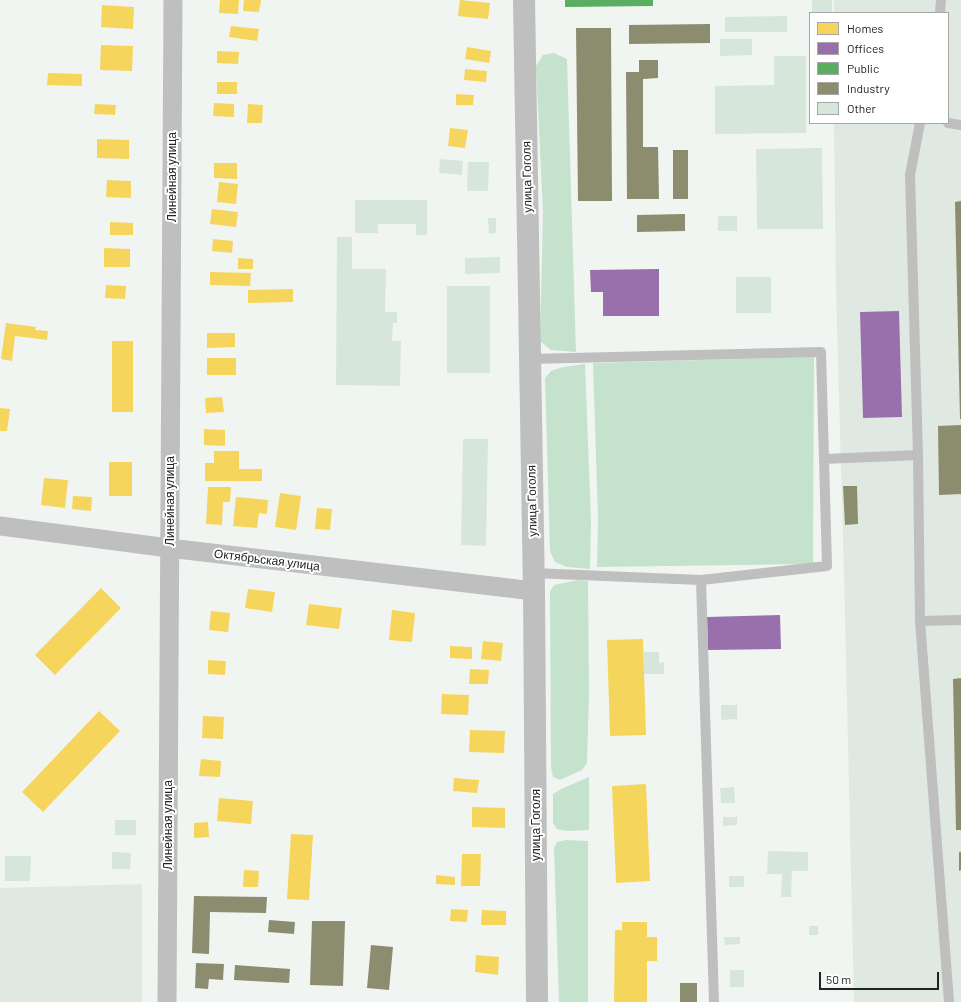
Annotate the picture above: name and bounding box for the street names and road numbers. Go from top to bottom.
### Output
street label: Линейная улица [165,132,179,222]
street label: улица Гоголя [519,141,535,213]
street label: Линейная улица [163,456,177,546]
street label: улица Гоголя [524,465,540,537]
street label: Октябрьская улица [213,546,321,574]
street label: Линейная улица [161,780,175,870]
street label: улица Гоголя [529,789,543,861]

